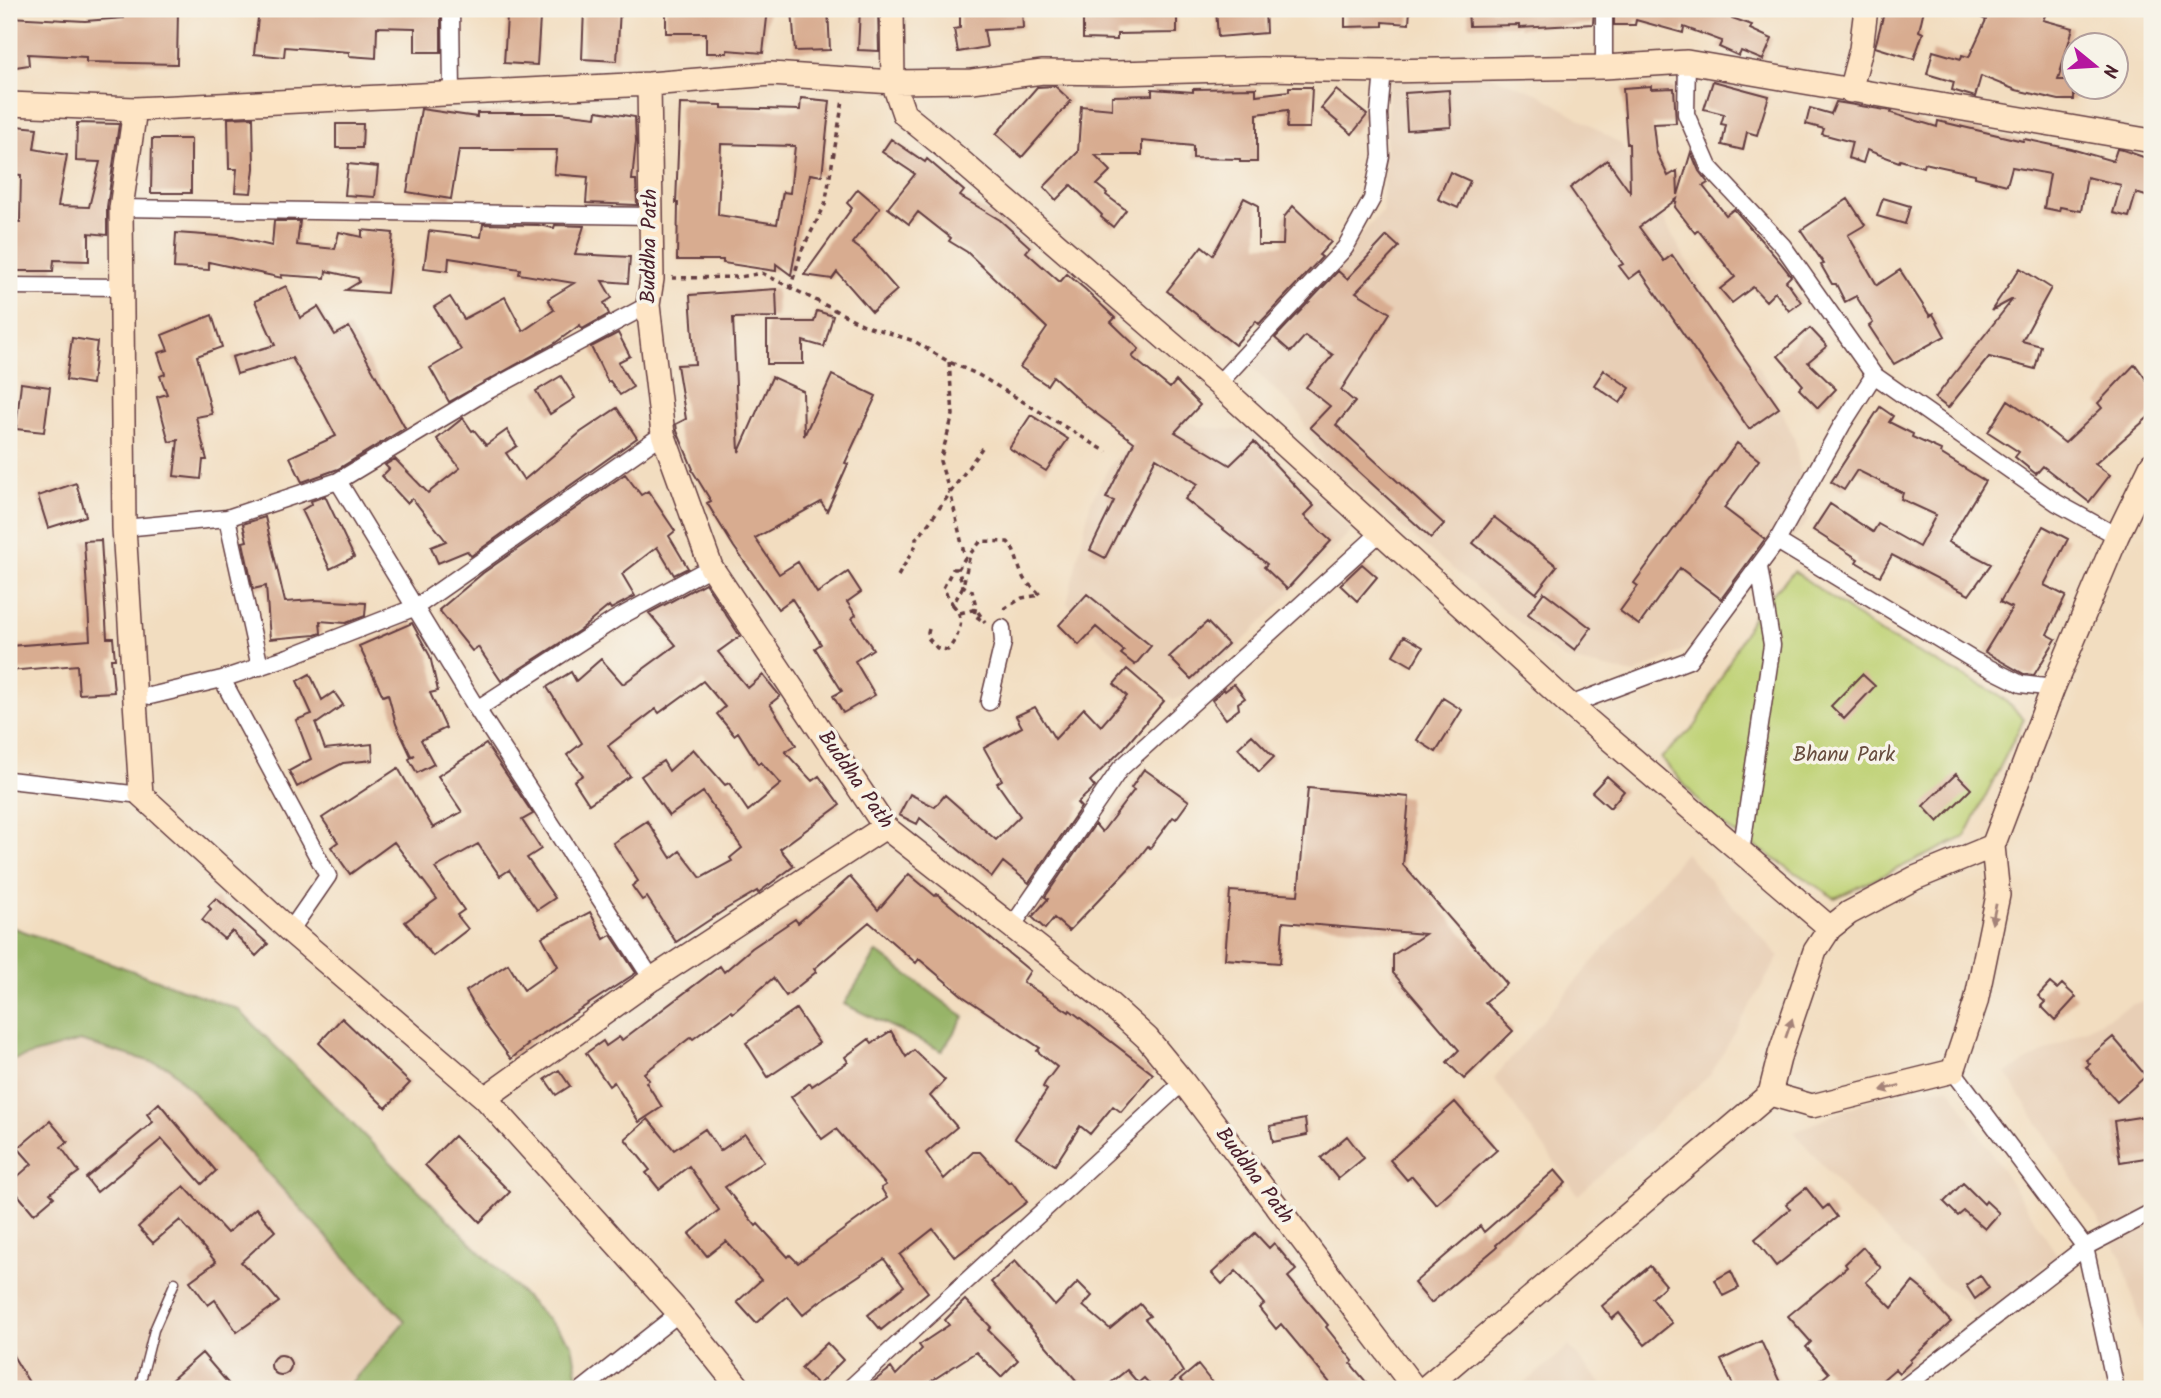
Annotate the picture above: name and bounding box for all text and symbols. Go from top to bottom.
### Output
north arrow [2060,32,2130,102]
text: N [2093,60,2125,81]
street label: Buddha Path [633,188,667,304]
street label: Buddha Path [809,724,901,836]
park label: Bhanu Park [1793,739,1895,772]
one-way arrow [1989,903,2000,925]
one-way arrow [1784,1017,1795,1038]
one-way arrow [1879,1083,1900,1093]
street label: Buddha Path [1206,1120,1302,1232]

